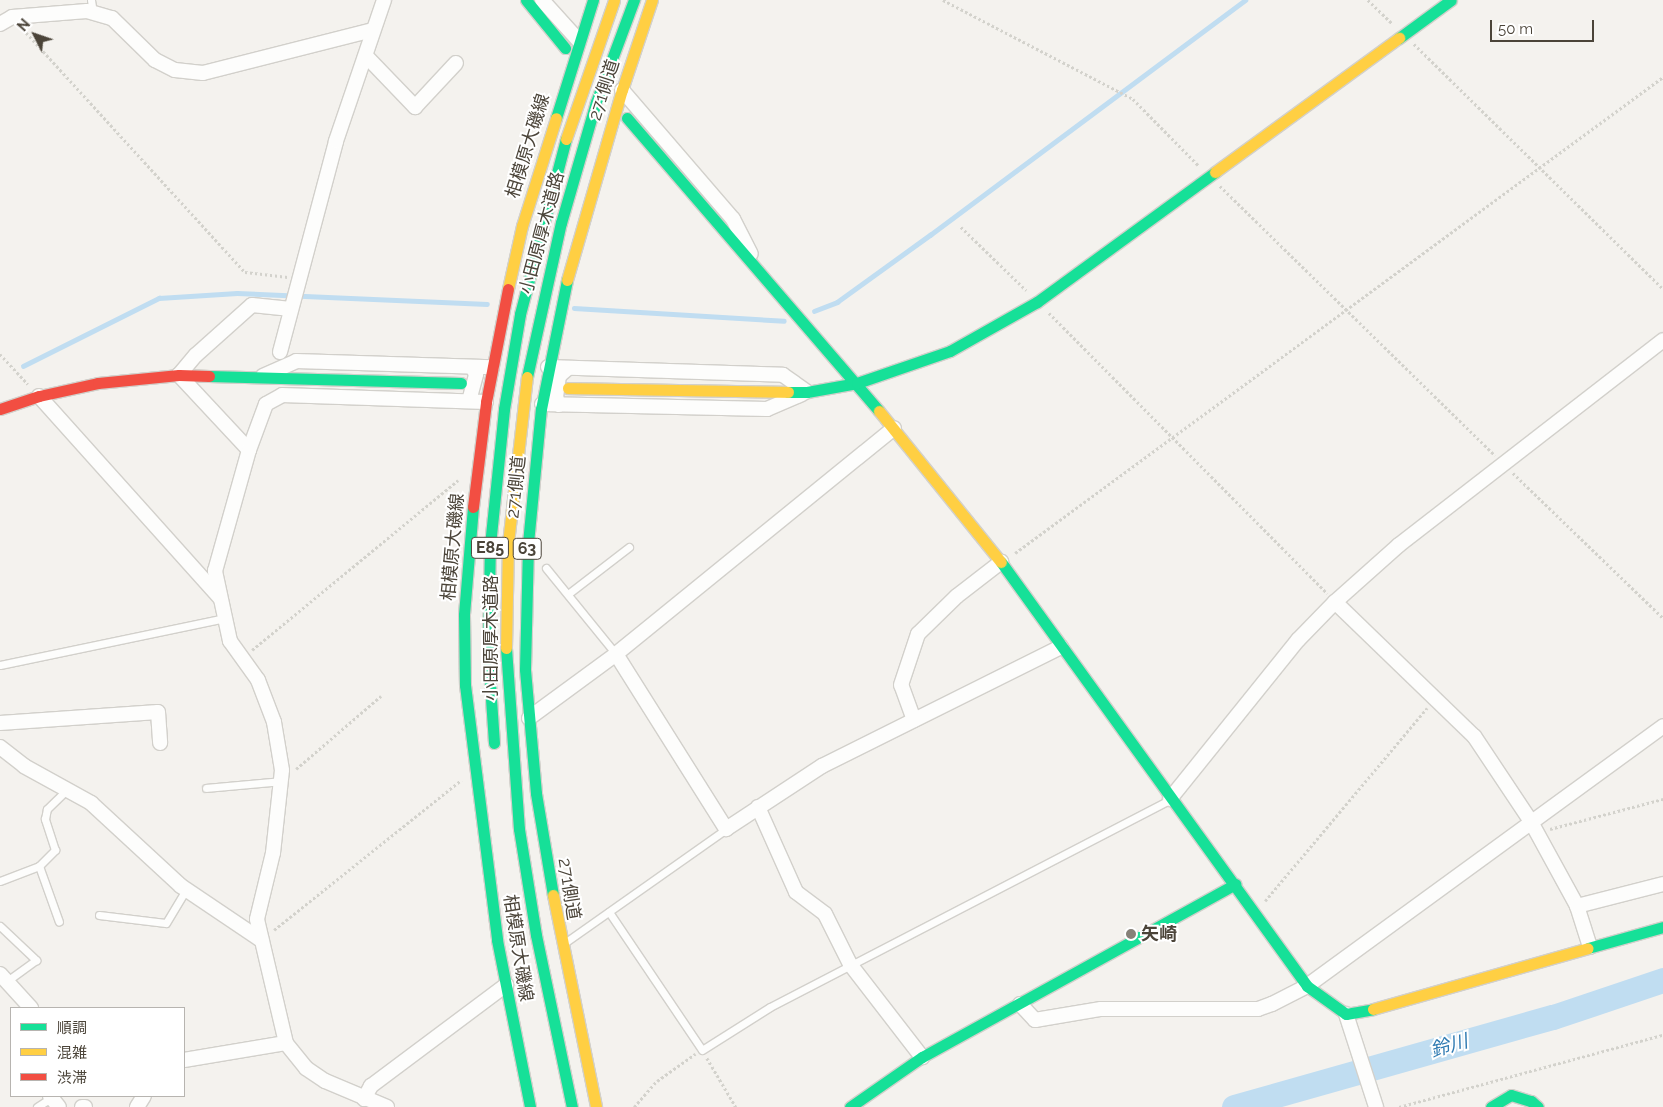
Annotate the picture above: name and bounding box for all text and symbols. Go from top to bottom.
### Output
north arrow [10,10,60,60]
scale bar [1493,10,1597,42]
text: N [14,16,33,34]
text: 50 m [1498,20,1533,38]
street label: 271側道 [584,57,624,123]
street label: 相模原大磯線 [502,91,554,201]
street label: 小田原厚木道路 [515,169,569,297]
street label: 271側道 [502,455,530,519]
street label: 相模原大磯線 [438,492,468,602]
road number: E85 [470,534,510,562]
road number: 63 [512,536,542,562]
street label: 小田原厚木道路 [480,575,502,701]
street label: 271側道 [553,856,585,922]
street label: 相模原大磯線 [499,893,537,1003]
place label: 矢崎 [1141,923,1177,945]
marker: 矢崎 [1125,928,1137,940]
legend [10,1007,185,1097]
text: 順調 [57,1019,87,1037]
water label: 鈴川 [1428,1030,1470,1062]
text: 混雑 [57,1044,87,1062]
text: 渋滞 [57,1069,87,1087]

